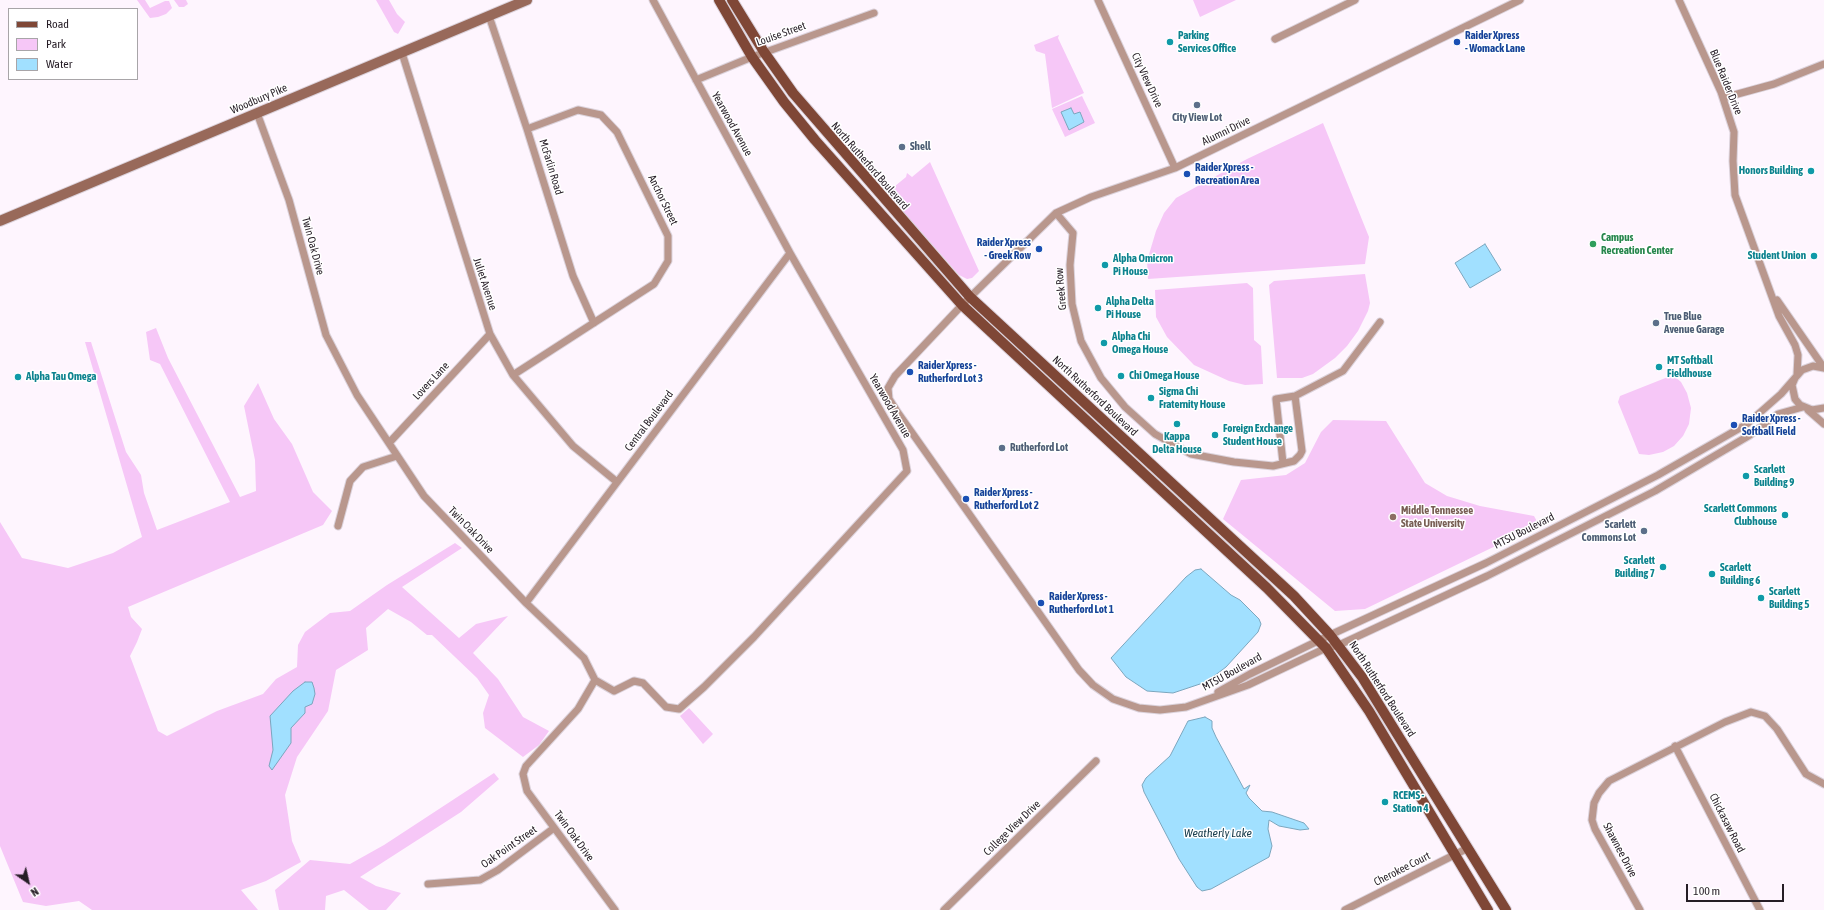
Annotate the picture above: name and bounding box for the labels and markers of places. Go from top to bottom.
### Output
place label: Parking Services Office [1178,29,1236,55]
place label: Raider Xpress - Womack Lane [1465,29,1525,55]
marker: Parking Services Office [1165,37,1175,47]
marker: Raider Xpress - Womack Lane [1452,37,1462,47]
marker: City View Lot [1192,100,1202,110]
place label: City View Lot [1172,111,1222,125]
place label: Shell [910,140,931,154]
marker: Shell [897,142,907,152]
place label: Raider Xpress - Recreation Area [1195,161,1259,187]
place label: Honors Building [1739,164,1803,178]
marker: Honors Building [1806,166,1816,176]
marker: Raider Xpress - Recreation Area [1182,169,1192,179]
place label: Campus Recreation Center [1601,231,1673,257]
place label: Raider Xpress - Greek Row [977,236,1031,262]
marker: Campus Recreation Center [1588,239,1598,249]
marker: Raider Xpress - Greek Row [1034,244,1044,254]
place label: Student Union [1748,249,1806,263]
marker: Student Union [1809,251,1819,261]
place label: Alpha Omicron Pi House [1113,252,1173,278]
marker: Alpha Omicron Pi House [1100,260,1110,270]
place label: Alpha Delta Pi House [1106,295,1154,321]
marker: Alpha Delta Pi House [1093,303,1103,313]
place label: True Blue Avenue Garage [1664,310,1725,336]
marker: True Blue Avenue Garage [1651,318,1661,328]
place label: Alpha Chi Omega House [1112,330,1168,356]
marker: Alpha Chi Omega House [1099,338,1109,348]
place label: MT Softball Fieldhouse [1667,354,1713,380]
place label: Raider Xpress - Rutherford Lot 3 [918,359,983,385]
marker: MT Softball Fieldhouse [1654,362,1664,372]
marker: Raider Xpress - Rutherford Lot 3 [905,367,915,377]
place label: Chi Omega House [1129,369,1200,383]
place label: Alpha Tau Omega [26,370,96,384]
marker: Chi Omega House [1116,371,1126,381]
marker: Alpha Tau Omega [13,372,23,382]
place label: Sigma Chi Fraternity House [1159,385,1225,411]
marker: Sigma Chi Fraternity House [1146,393,1156,403]
place label: Raider Xpress - Softball Field [1742,412,1801,438]
marker: Kappa Delta House [1172,419,1182,429]
marker: Raider Xpress - Softball Field [1729,420,1739,430]
place label: Foreign Exchange Student House [1223,422,1293,448]
place label: Kappa Delta House [1152,430,1202,456]
marker: Foreign Exchange Student House [1210,430,1220,440]
place label: Rutherford Lot [1010,441,1068,455]
marker: Rutherford Lot [997,443,1007,453]
place label: Scarlett Building 9 [1754,463,1794,489]
marker: Scarlett Building 9 [1741,471,1751,481]
place label: Raider Xpress - Rutherford Lot 2 [974,486,1039,512]
marker: Raider Xpress - Rutherford Lot 2 [961,494,971,504]
place label: Scarlett Commons Clubhouse [1704,502,1777,528]
place label: Middle Tennessee State University [1401,504,1473,530]
marker: Scarlett Commons Clubhouse [1780,510,1790,520]
marker: Middle Tennessee State University [1388,512,1398,522]
place label: Scarlett Commons Lot [1582,518,1636,544]
marker: Scarlett Commons Lot [1639,526,1649,536]
place label: Scarlett Building 7 [1615,554,1655,580]
place label: Scarlett Building 6 [1720,561,1760,587]
marker: Scarlett Building 7 [1658,562,1668,572]
marker: Scarlett Building 6 [1707,569,1717,579]
place label: Scarlett Building 5 [1769,585,1809,611]
place label: Raider Xpress - Rutherford Lot 1 [1049,590,1114,616]
marker: Scarlett Building 5 [1756,593,1766,603]
marker: Raider Xpress - Rutherford Lot 1 [1036,598,1046,608]
place label: RCEMS - Station 4 [1393,789,1429,815]
marker: RCEMS - Station 4 [1380,797,1390,807]

